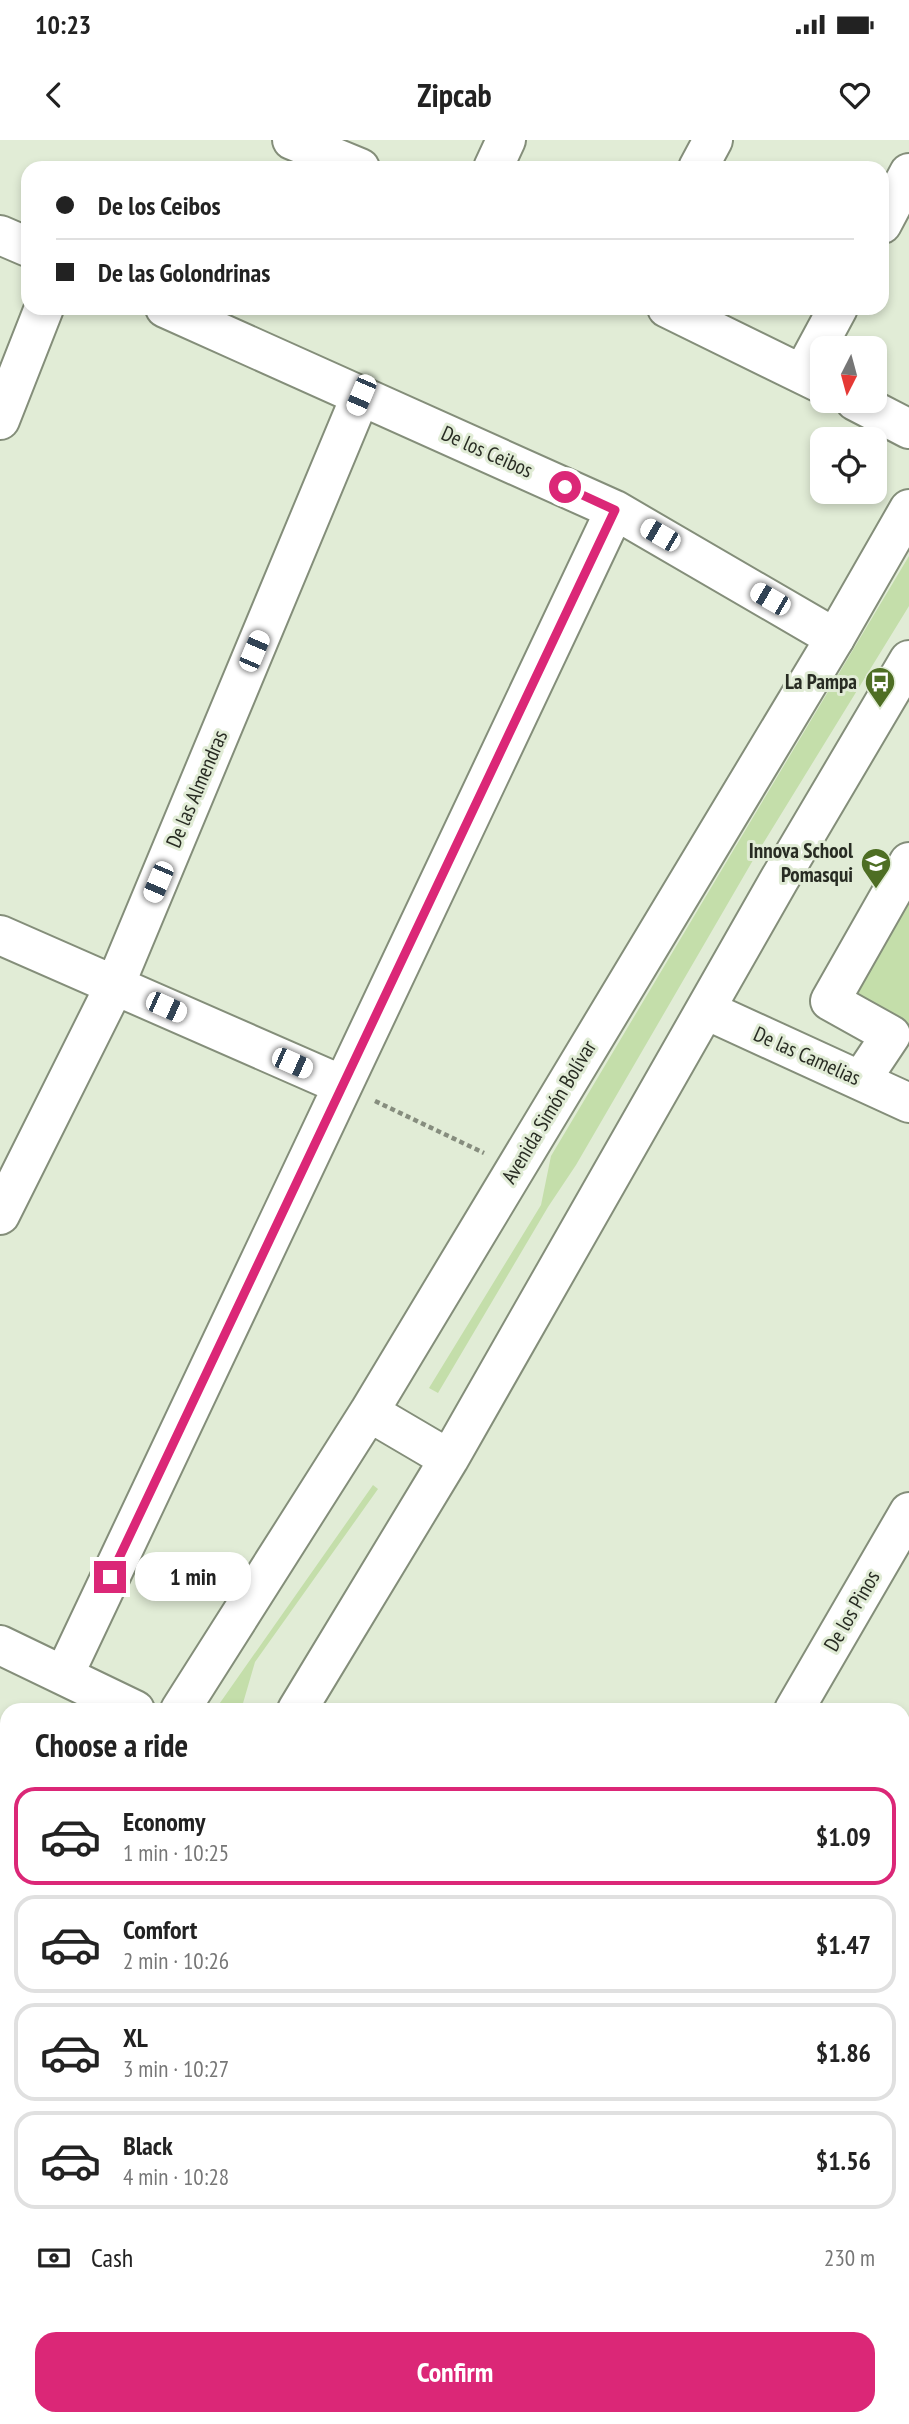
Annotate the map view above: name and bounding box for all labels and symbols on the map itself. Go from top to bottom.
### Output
north arrow [810,336,887,413]
car [344,372,379,418]
street label: De los Ceibos [437,419,537,484]
route start [549,471,581,503]
car [637,515,684,555]
car [747,579,794,619]
car [237,628,272,674]
bus stop icon: La Pampa [863,665,897,709]
place label: La Pampa [785,668,857,695]
street label: De las Almendras [160,726,233,852]
place label: Innova School Pomasqui [749,837,854,888]
school or university icon: Innova School Pomasqui [859,846,893,890]
car [141,859,176,905]
car [143,989,190,1025]
street label: De las Camelias [750,1020,865,1091]
street label: Avenida Simón Bolívar [495,1035,602,1188]
car [269,1045,316,1081]
callout: 1 min [134,1552,250,1602]
route end [94,1561,126,1593]
street label: De los Pinos [818,1565,886,1656]

